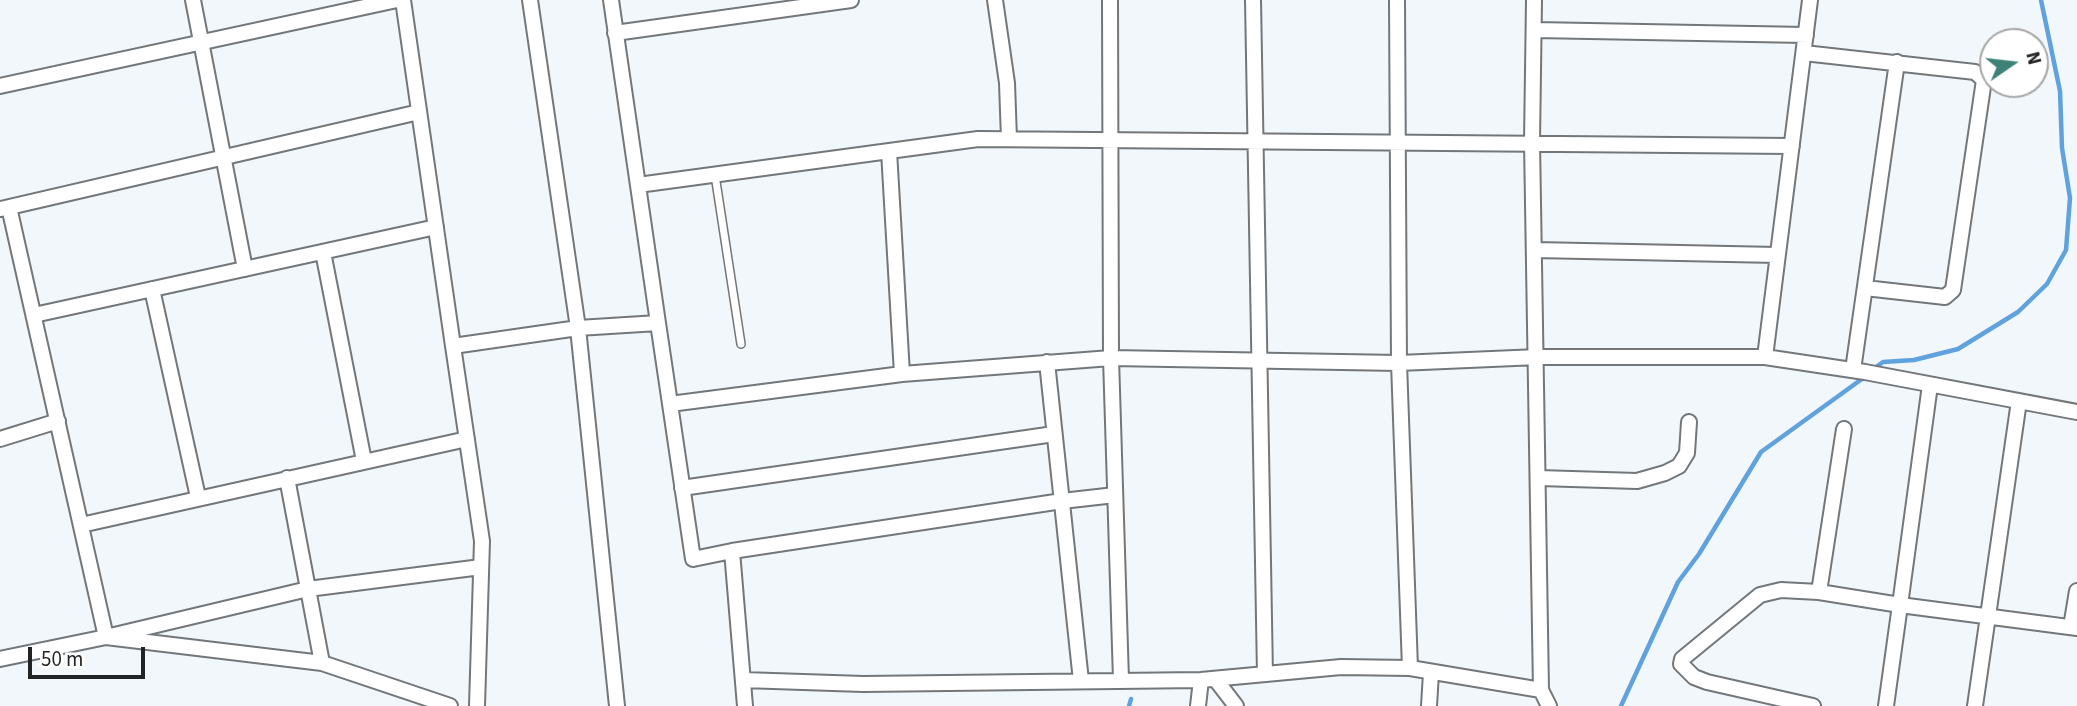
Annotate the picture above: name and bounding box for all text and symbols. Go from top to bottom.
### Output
north arrow [1979,28,2049,98]
text: N [2018,49,2048,68]
scale bar [32,632,149,676]
text: 50 m [41,644,83,674]

